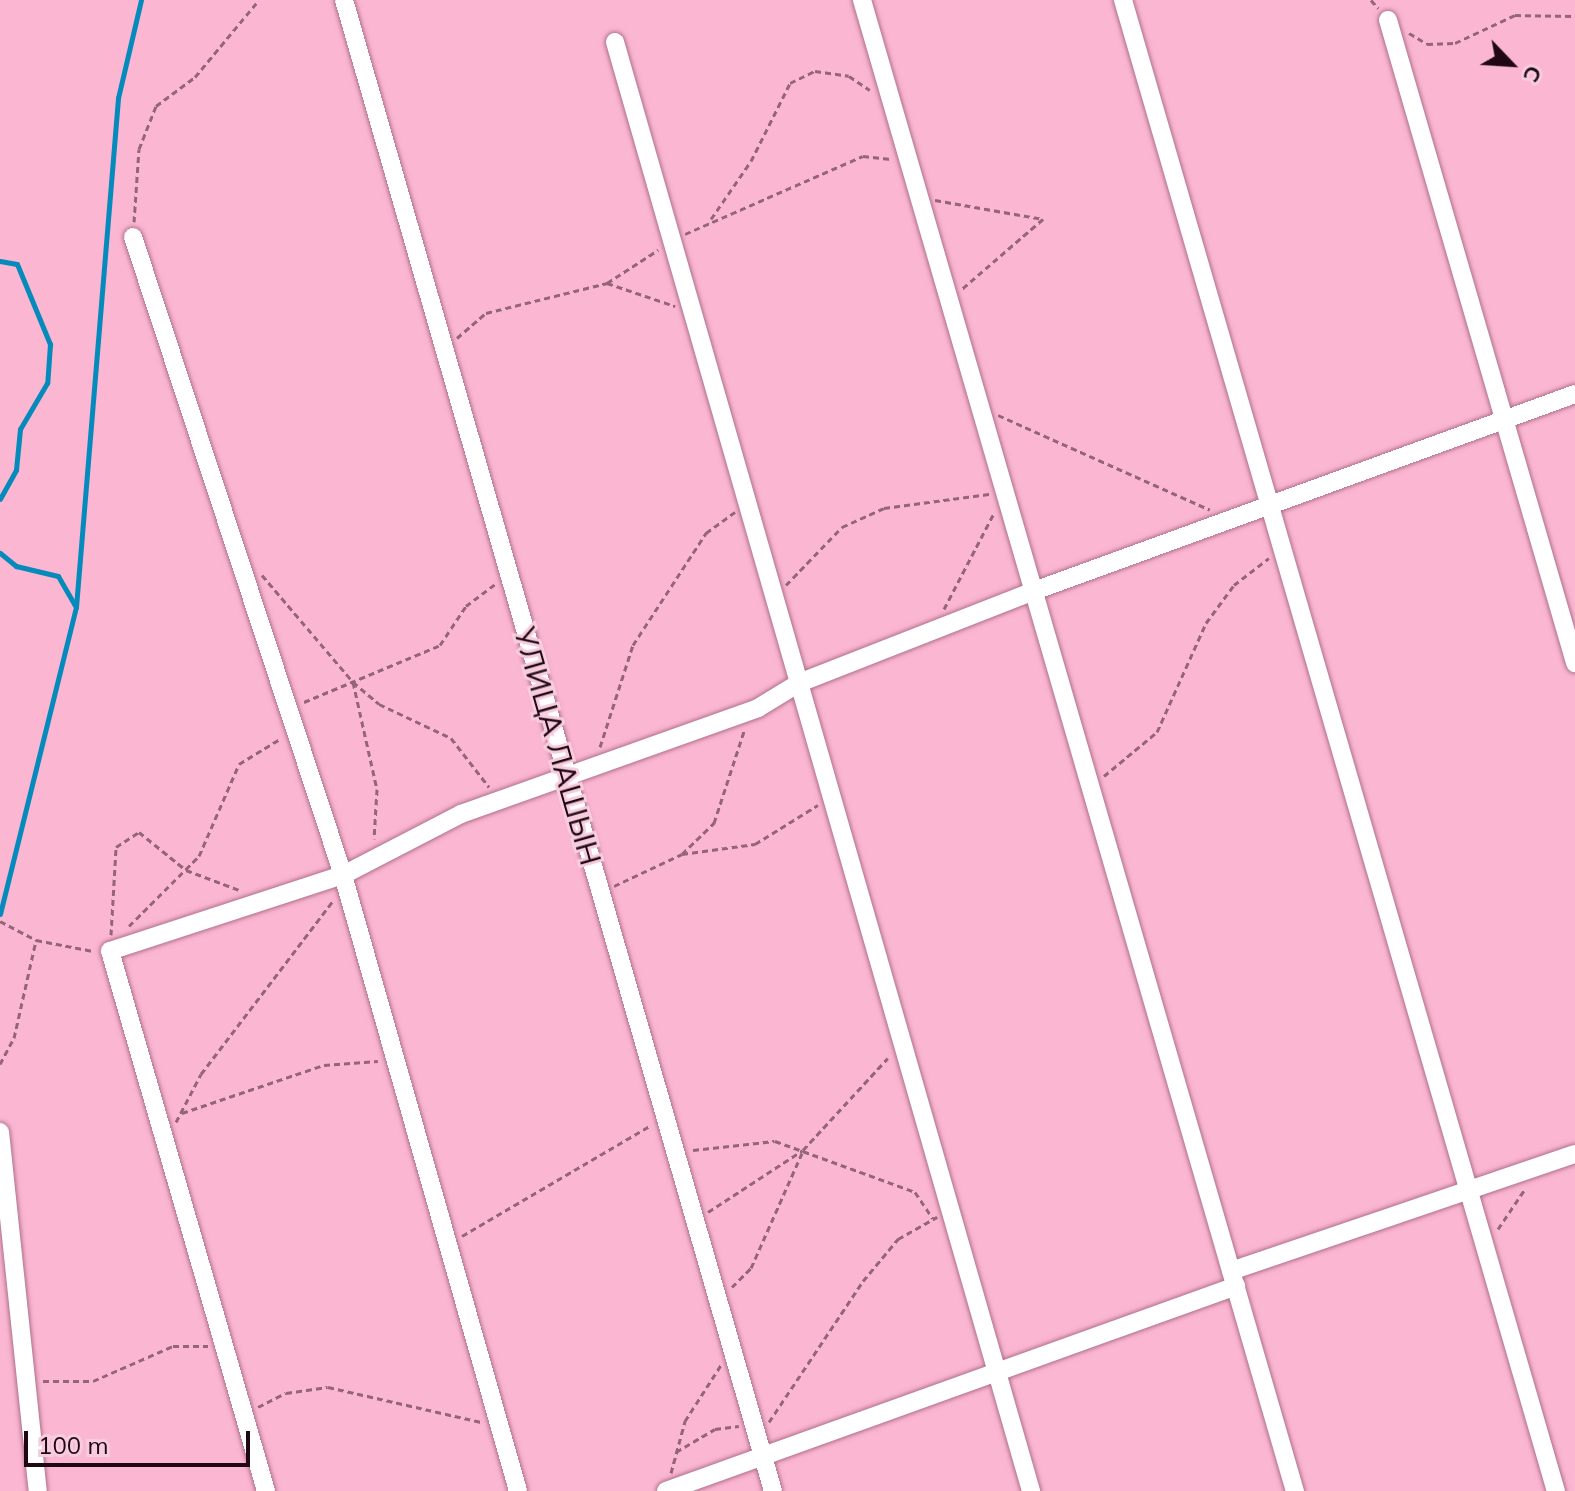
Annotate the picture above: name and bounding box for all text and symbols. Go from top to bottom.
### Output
north arrow [1471,24,1551,104]
text: С [1517,61,1549,87]
street label: УЛИЦА ЛАШЫН [507,623,609,869]
scale bar [28,1415,254,1465]
text: 100 m [38,1430,109,1460]

